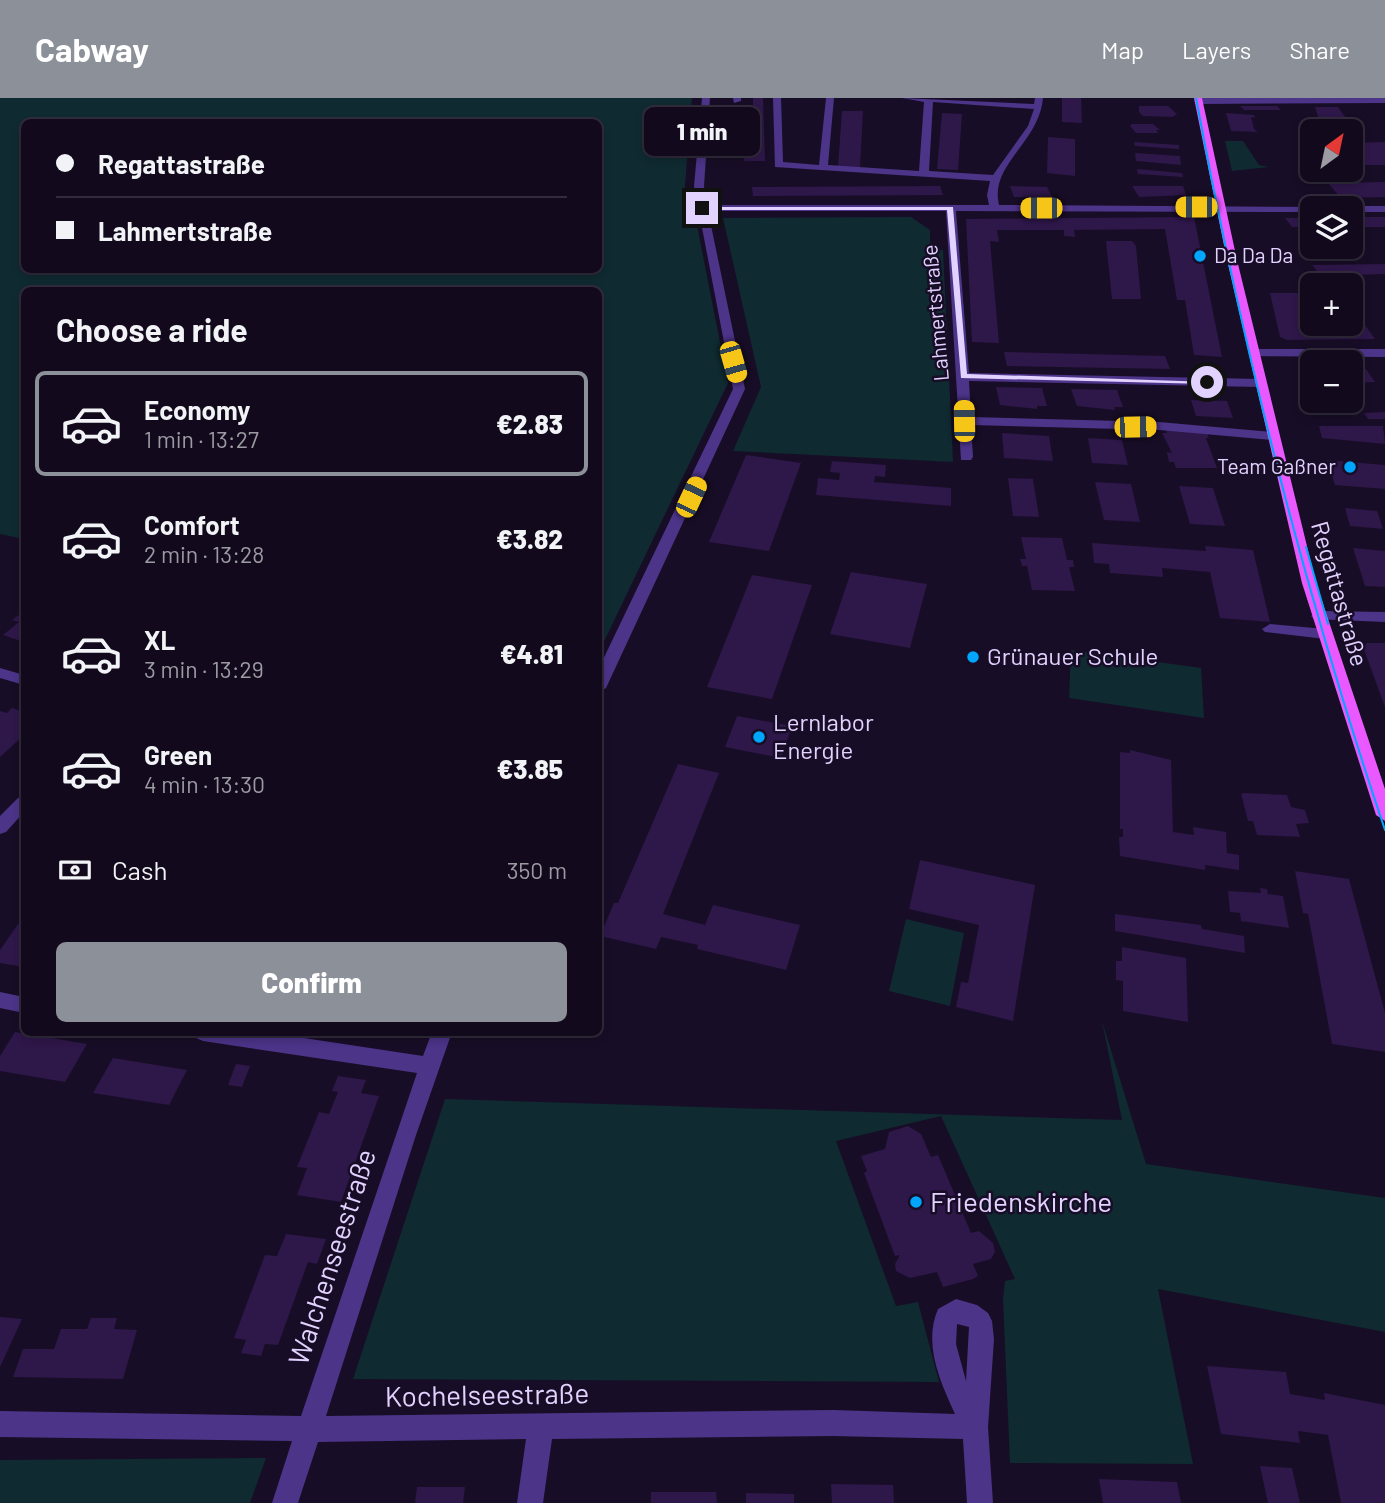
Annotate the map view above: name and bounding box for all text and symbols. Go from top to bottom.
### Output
text: Cabway [35,29,149,69]
text: Map [1101,35,1144,64]
text: Layers [1182,35,1251,64]
text: Share [1289,35,1350,64]
callout: 1 min [644,106,760,155]
text: 1 min [677,117,727,145]
north arrow [1300,119,1363,182]
map controls [1300,119,1363,413]
text: Regattastraße [98,148,265,179]
route end [686,192,718,224]
button: layers [1300,196,1363,259]
car [1176,197,1218,218]
car [1021,198,1063,219]
text: Lahmertstraße [98,215,272,246]
place label: Da Da Da [1214,242,1293,267]
street label: Lahmertstraße [916,244,953,382]
marker: Da Da Da [1192,248,1208,264]
button: + [1300,273,1363,336]
text: Choose a ride [56,310,248,348]
car [718,339,749,385]
button: − [1300,350,1363,413]
route start [1191,366,1223,398]
icon: car [60,392,123,455]
text: Economy [144,394,250,425]
car [954,400,975,442]
text: €2.83 [496,408,563,439]
car [1114,416,1157,438]
text: 1 min · 13:27 [144,425,259,453]
place label: Team Gaßner [1217,453,1336,478]
marker: Team Gaßner [1342,459,1358,475]
car [673,474,710,520]
icon: car [60,507,123,570]
text: Comfort [144,509,240,540]
street label: Regattastraße [1306,518,1375,669]
text: €3.82 [496,523,563,554]
text: 2 min · 13:28 [144,540,264,568]
icon: car [60,622,123,685]
text: XL [144,624,175,655]
text: €4.81 [500,638,563,669]
place label: Grünauer Schule [987,641,1158,670]
marker: Grünauer Schule [965,649,981,665]
text: 3 min · 13:29 [144,655,264,683]
place label: Lernlabor Energie [773,707,874,764]
marker: Lernlabor Energie [751,729,767,745]
icon: car [60,737,123,800]
text: Green [144,739,212,770]
text: €3.85 [497,753,563,784]
text: 4 min · 13:30 [144,770,265,798]
icon: cash [56,851,94,889]
text: Cash [112,854,167,885]
text: 350 m [507,856,567,884]
button: Confirm [56,942,567,1022]
street label: Walchenseestraße [280,1144,382,1369]
place label: Friedenskirche [930,1184,1112,1218]
marker: Friedenskirche [908,1194,924,1210]
street label: Kochelseestraße [384,1375,589,1413]

